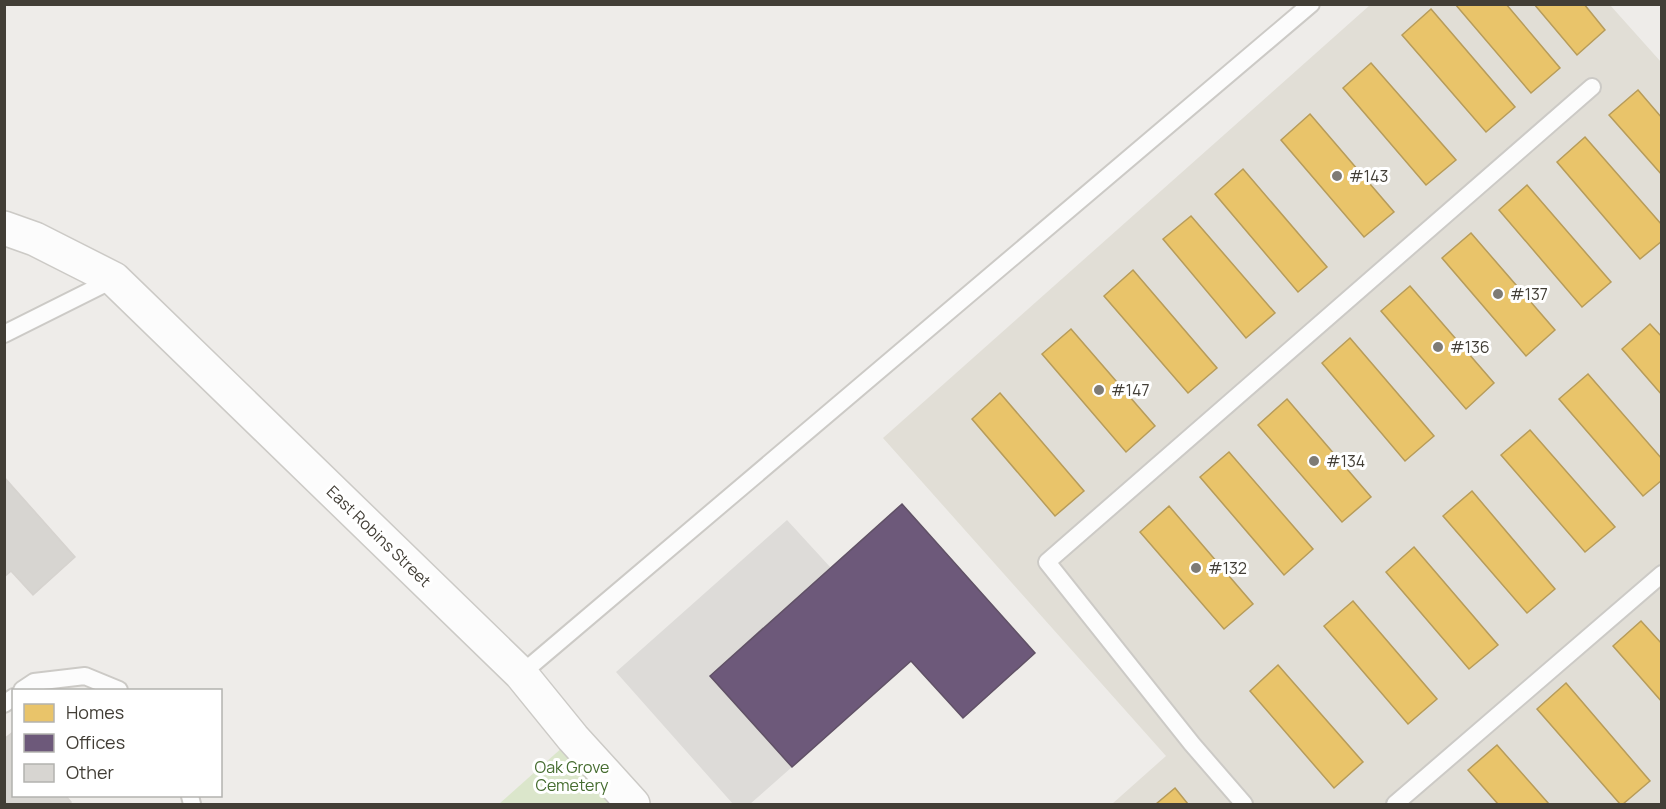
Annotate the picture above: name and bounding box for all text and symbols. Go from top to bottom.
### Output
place label: #143 [1349,165,1388,187]
marker: #143 [1330,169,1344,183]
place label: #137 [1510,283,1548,305]
marker: #137 [1491,287,1505,301]
place label: #136 [1450,336,1490,358]
marker: #136 [1431,340,1445,354]
place label: #147 [1111,379,1149,401]
marker: #147 [1092,383,1106,397]
place label: #134 [1326,450,1365,472]
marker: #134 [1307,454,1321,468]
street label: East Robins Street [322,481,436,591]
place label: #132 [1208,557,1247,579]
marker: #132 [1189,561,1203,575]
legend [12,689,222,797]
text: Homes [66,700,124,724]
text: Offices [66,730,125,754]
park label: Oak Grove Cemetery [535,756,609,796]
text: Other [66,760,114,784]

